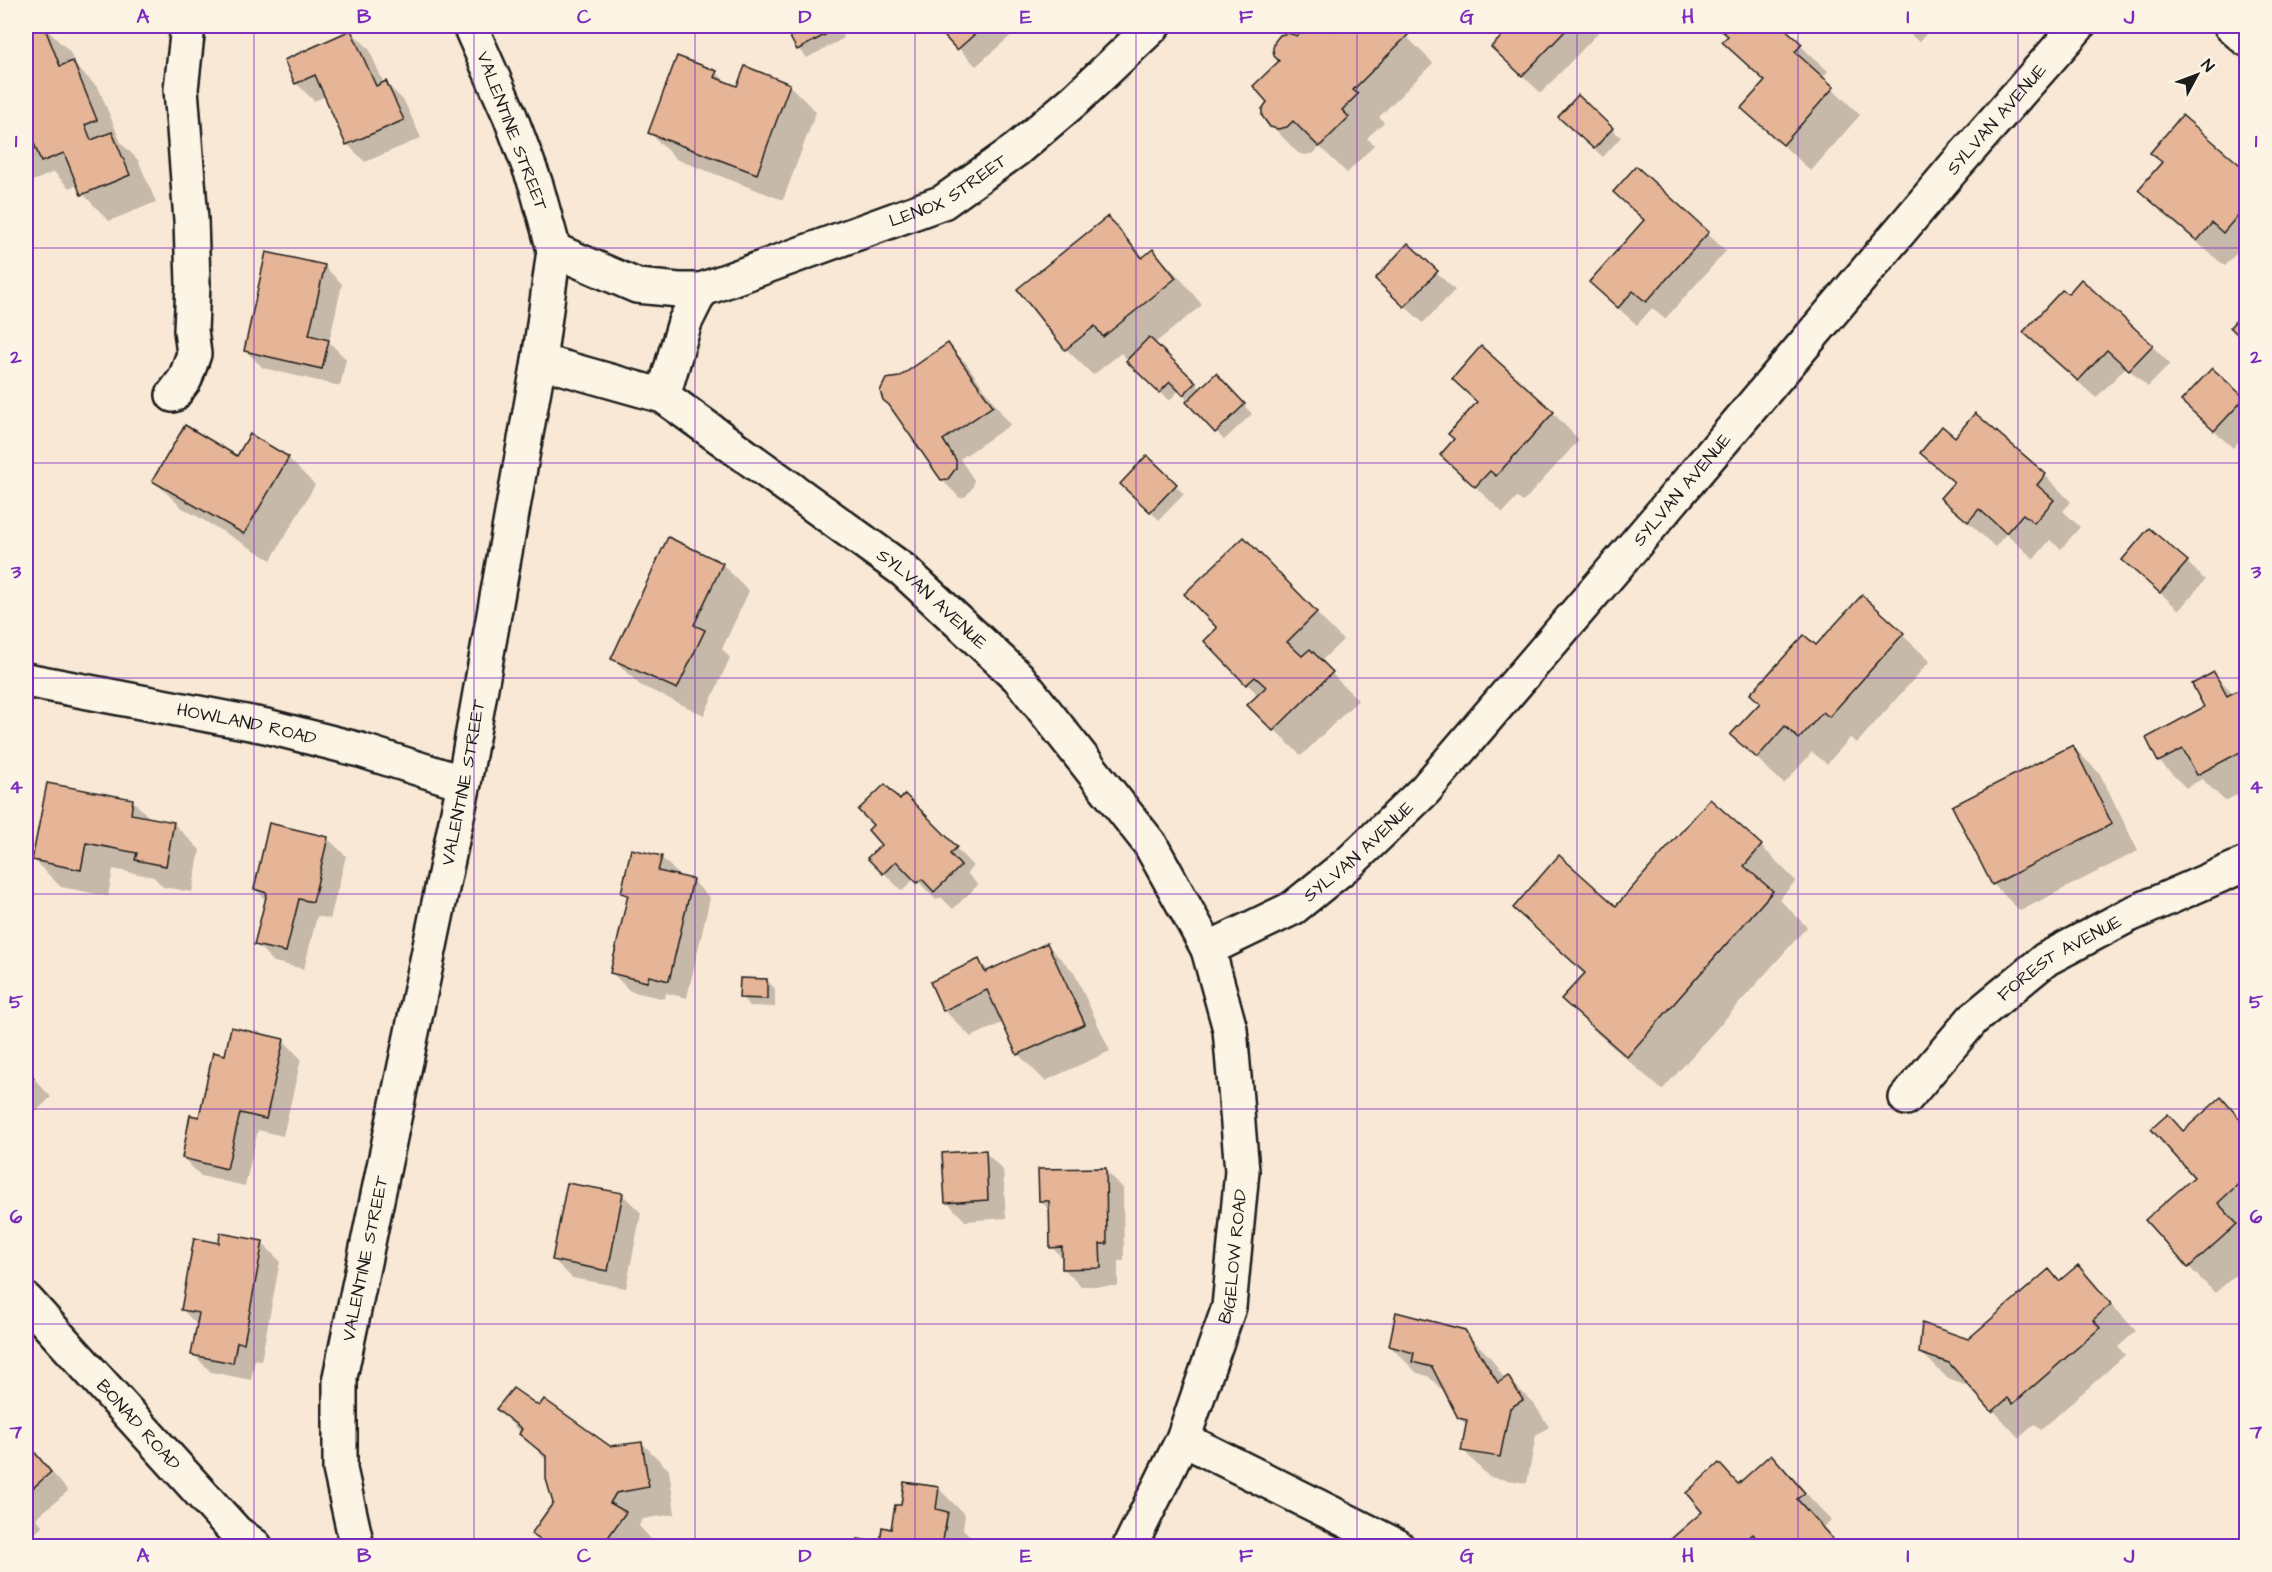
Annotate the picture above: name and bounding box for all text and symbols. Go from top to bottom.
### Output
text: A [137,3,150,31]
text: B [357,3,372,31]
text: C [577,3,592,31]
text: D [799,3,812,31]
text: E [1020,3,1032,31]
text: F [1239,3,1254,31]
text: G [1460,3,1474,31]
text: H [1682,3,1694,31]
text: I [1906,3,1910,31]
text: J [2123,3,2135,31]
north arrow [2167,45,2227,105]
street label: VALENTINE STREET [470,48,554,215]
text: N [2196,55,2219,77]
street label: SYLVAN AVENUE [1940,58,2052,180]
text: 1 [15,127,18,155]
text: 1 [2255,127,2258,155]
street label: LENOX STREET [885,147,1013,233]
text: 2 [9,343,22,371]
text: 2 [2249,343,2262,371]
street label: SYLVAN AVENUE [1627,427,1737,551]
street label: SYLVAN AVENUE [872,543,993,655]
text: 3 [10,558,22,586]
text: 3 [2250,558,2262,586]
street label: HOWLAND ROAD [175,697,320,751]
street label: VALENTINE STREET [435,697,491,868]
text: 4 [9,773,23,801]
text: 4 [2249,773,2263,801]
street label: SYLVAN AVENUE [1298,795,1419,908]
street label: FOREST AVENUE [1992,909,2126,1007]
text: 5 [9,988,24,1016]
text: 5 [2249,988,2264,1016]
street label: VALENTINE STREET [335,1173,394,1343]
street label: BIGELOW ROAD [1212,1187,1253,1327]
text: 6 [10,1203,23,1231]
text: 6 [2250,1203,2263,1231]
street label: BONAD ROAD [91,1374,187,1476]
text: 7 [9,1418,23,1446]
text: 7 [2249,1418,2263,1446]
text: A [137,1542,150,1570]
text: B [357,1542,372,1570]
text: C [577,1542,592,1570]
text: D [799,1542,812,1570]
text: E [1020,1542,1032,1570]
text: F [1239,1542,1254,1570]
text: G [1460,1542,1474,1570]
text: H [1682,1542,1694,1570]
text: I [1906,1542,1910,1570]
text: J [2123,1542,2135,1570]

